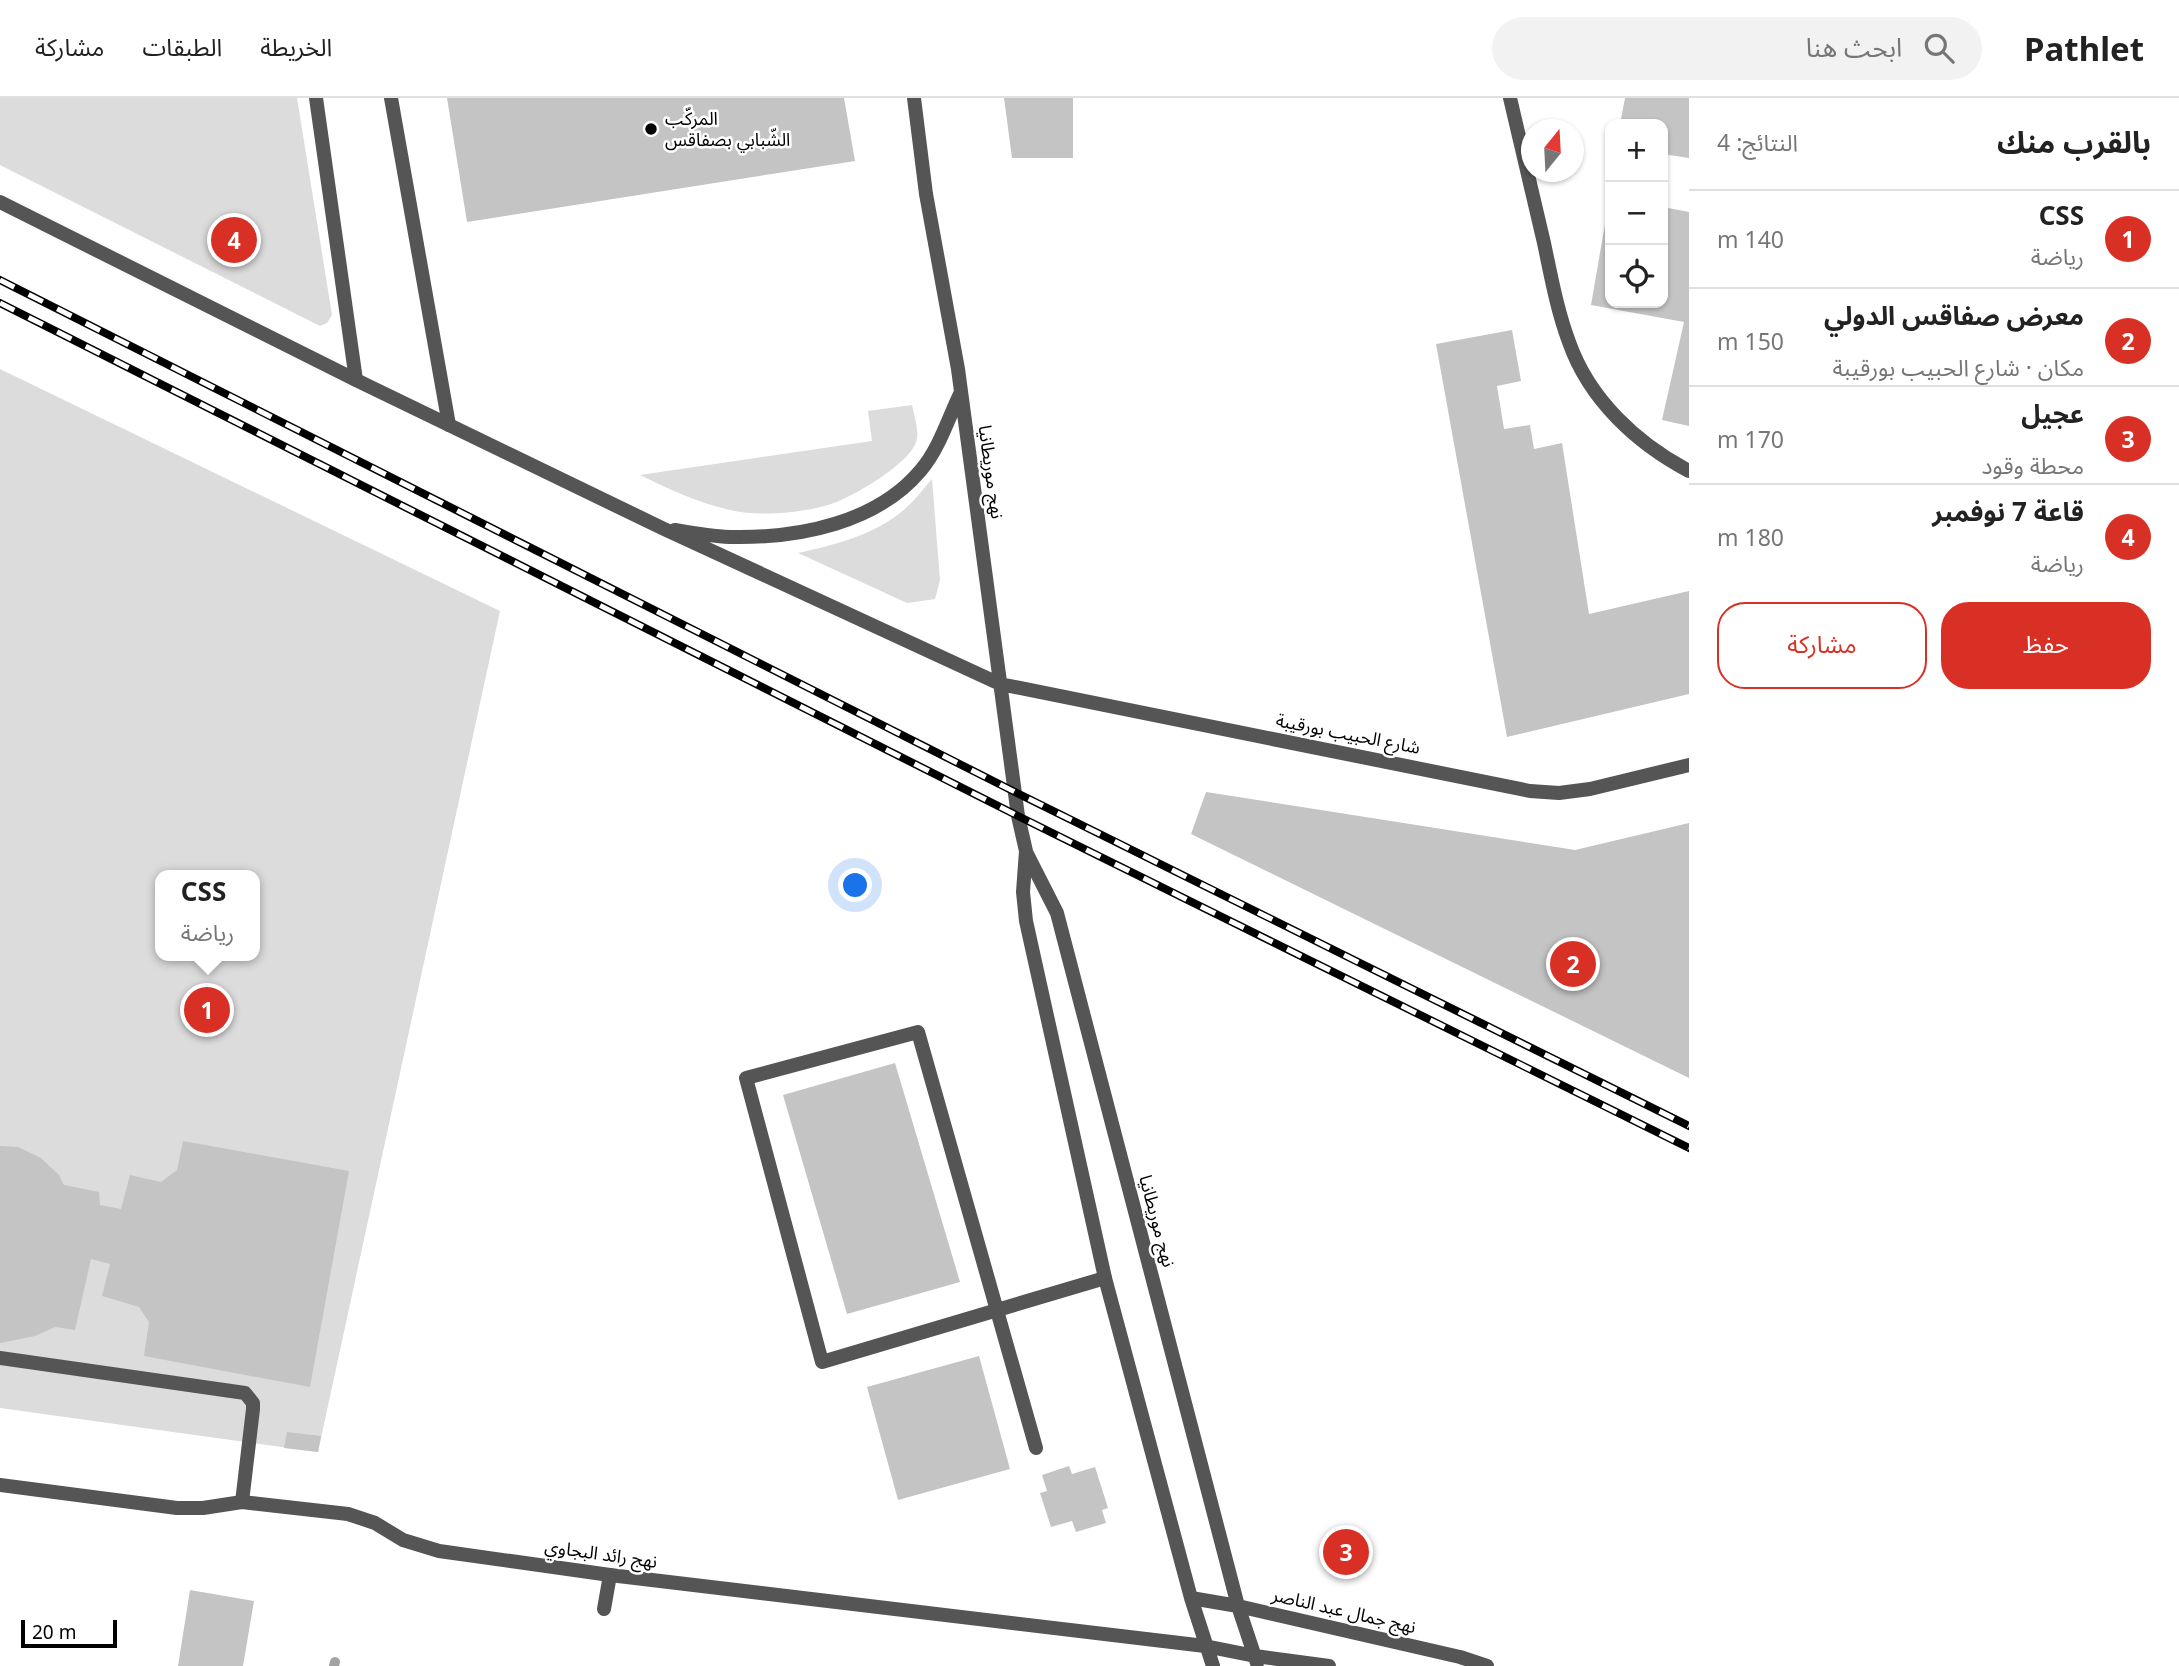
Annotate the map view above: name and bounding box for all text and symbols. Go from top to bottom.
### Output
search box [1492,17,1982,80]
text: Pathlet [2024,26,2144,71]
text: ابحث هنا [1806,29,1902,65]
icon: search [1920,29,1958,67]
text: مشاركة [35,30,104,63]
text: الطبقات [142,30,222,63]
text: الخريطة [260,30,332,63]
place label: المركّب الشّبابي بصفاقس [665,106,790,153]
north arrow [1521,119,1584,182]
map controls [1605,119,1668,308]
button: + [1605,119,1668,182]
marker: المركّب الشّبابي بصفاقس [643,121,659,137]
text: بالقرب منك [1997,121,2151,162]
text: النتائج: 4 [1717,126,1798,158]
button: − [1605,182,1668,245]
text: CSS [2039,197,2084,233]
pin: 4 [211,214,257,266]
text: 140 m [1717,223,1784,255]
text: 1 [2121,223,2135,255]
text: رياضة [2031,240,2084,272]
button: locate [1605,245,1668,308]
text: معرض صفاقس الدولي [1824,297,2084,333]
text: 150 m [1717,325,1784,357]
text: 2 [2121,325,2135,357]
text: مكان · شارع الحبيب بورقيبة [1832,351,2084,383]
text: عجيل [2021,395,2084,431]
street label: نهج موريطانيا [972,423,1010,521]
text: 170 m [1717,423,1784,455]
text: 3 [2121,423,2135,455]
text: محطة وقود [1981,449,2084,481]
text: قاعة 7 نوفمبر [1932,493,2084,529]
text: 180 m [1717,521,1784,553]
text: 4 [2121,521,2135,553]
text: رياضة [2031,547,2084,579]
button: مشاركة [1717,602,1927,689]
button: حفظ [1941,602,2151,689]
street label: شارع الحبيب بورقيبة [1273,707,1422,762]
your location [838,868,872,902]
popup [155,870,260,961]
text: CSS [181,873,226,909]
text: رياضة [181,916,234,948]
pin: 2 [1550,938,1596,990]
pin: 1 [184,984,230,1036]
street label: نهج موريطانيا [1132,1172,1182,1270]
pin: 3 [1323,1526,1369,1578]
street label: نهج رائد البجاوي [543,1533,659,1575]
street label: نهج جمال عبد الناصر [1268,1582,1419,1640]
scale bar [21,1617,117,1649]
text: 20 m [32,1619,76,1645]

